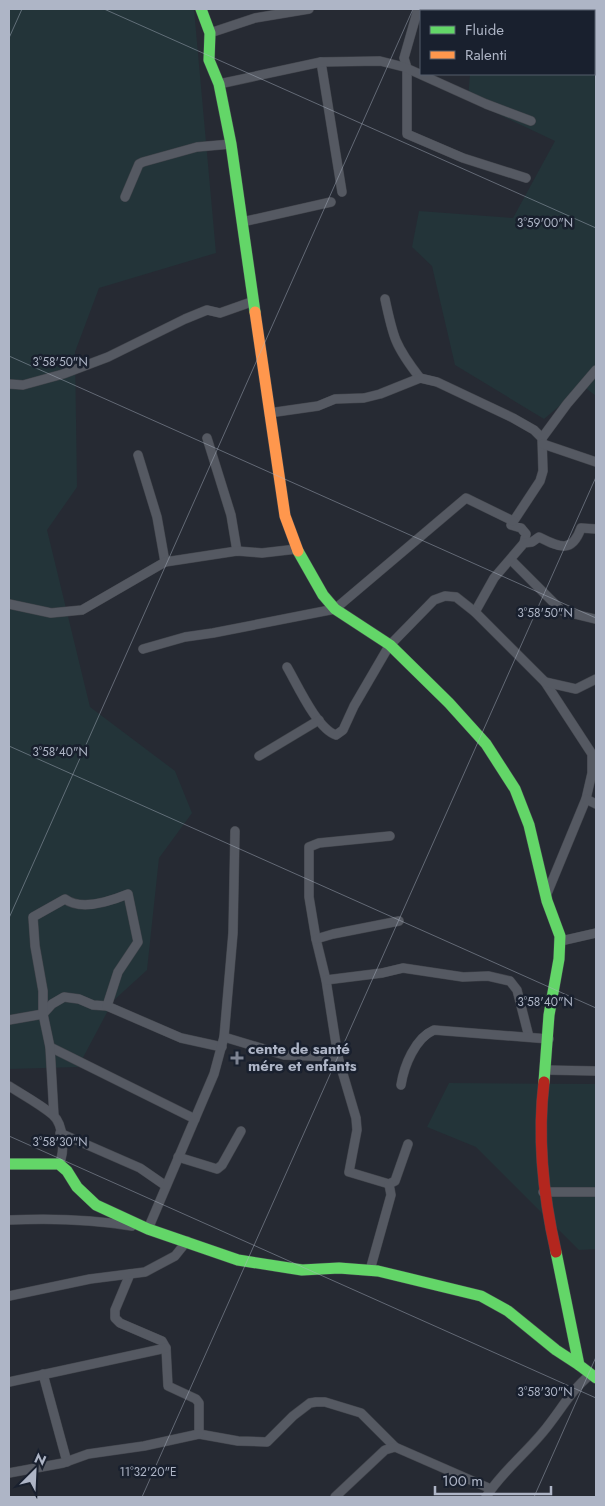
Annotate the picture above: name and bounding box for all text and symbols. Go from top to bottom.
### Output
legend [420,10,595,75]
text: Fluide [465,19,504,41]
text: Ralenti [465,44,507,66]
text: 3°59'00"N [517,214,573,232]
text: 3°58'50"N [32,353,88,371]
text: 3°58'50"N [517,604,573,622]
text: 3°58'40"N [32,743,88,761]
text: 3°58'40"N [517,993,573,1011]
place label: cente de santé mére et enfants [248,1038,357,1077]
marker: cente de santé mére et enfants [230,1051,244,1065]
text: 3°58'30"N [32,1133,88,1151]
text: 3°58'30"N [517,1383,573,1401]
north arrow [10,1446,60,1496]
text: N [31,1448,49,1471]
text: 11°32'20"E [119,1463,177,1481]
scale bar [435,1464,551,1496]
text: 100 m [442,1470,483,1492]

